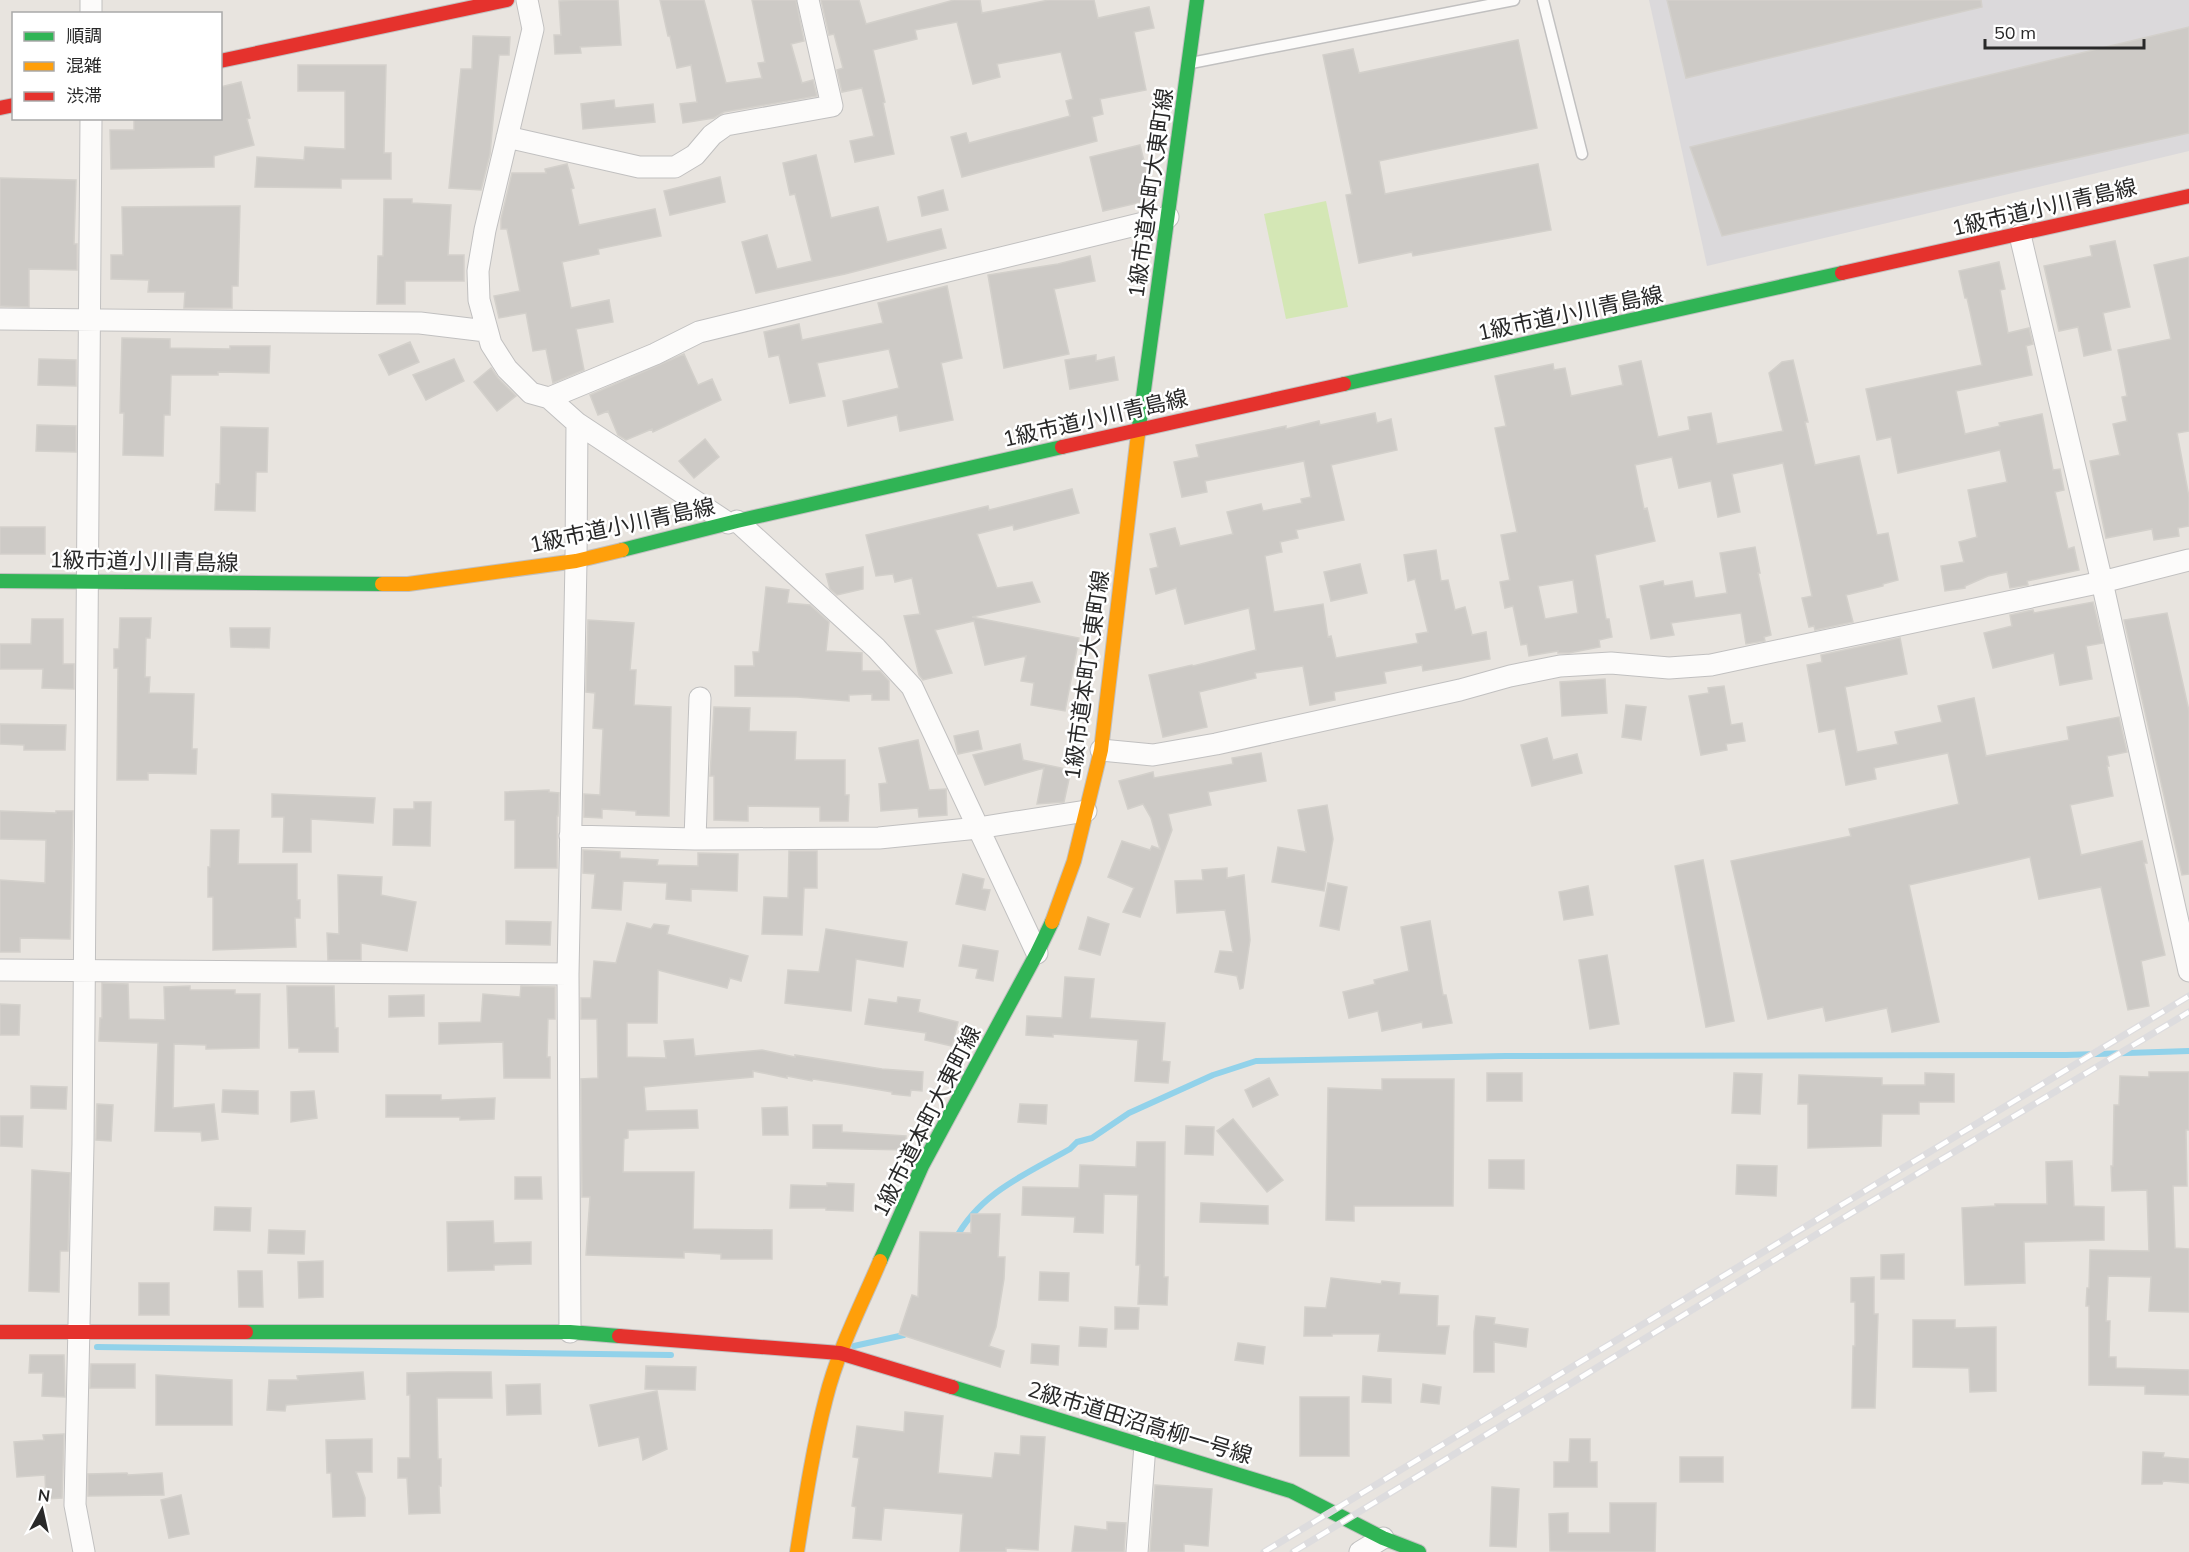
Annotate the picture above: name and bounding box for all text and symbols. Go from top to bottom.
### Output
legend [12,12,222,120]
scale bar [1985,12,2144,50]
text: 50 m [1994,21,2036,44]
text: 順調 [66,24,102,47]
text: 混雑 [66,54,102,77]
text: 渋滞 [66,84,102,107]
street label: 1級市道本町大東町線 [1121,86,1179,300]
street label: 1級市道小川青島線 [1949,172,2139,242]
street label: 1級市道小川青島線 [1475,280,1665,346]
street label: 1級市道小川青島線 [1000,383,1190,453]
street label: 1級市道小川青島線 [527,492,717,558]
street label: 1級市道小川青島線 [49,545,239,577]
street label: 1級市道本町大東町線 [1057,568,1115,782]
street label: 1級市道本町大東町線 [866,1021,986,1221]
street label: 2級市道田沼高柳一号線 [1024,1375,1256,1469]
north arrow [12,1480,72,1540]
text: N [37,1484,51,1506]

